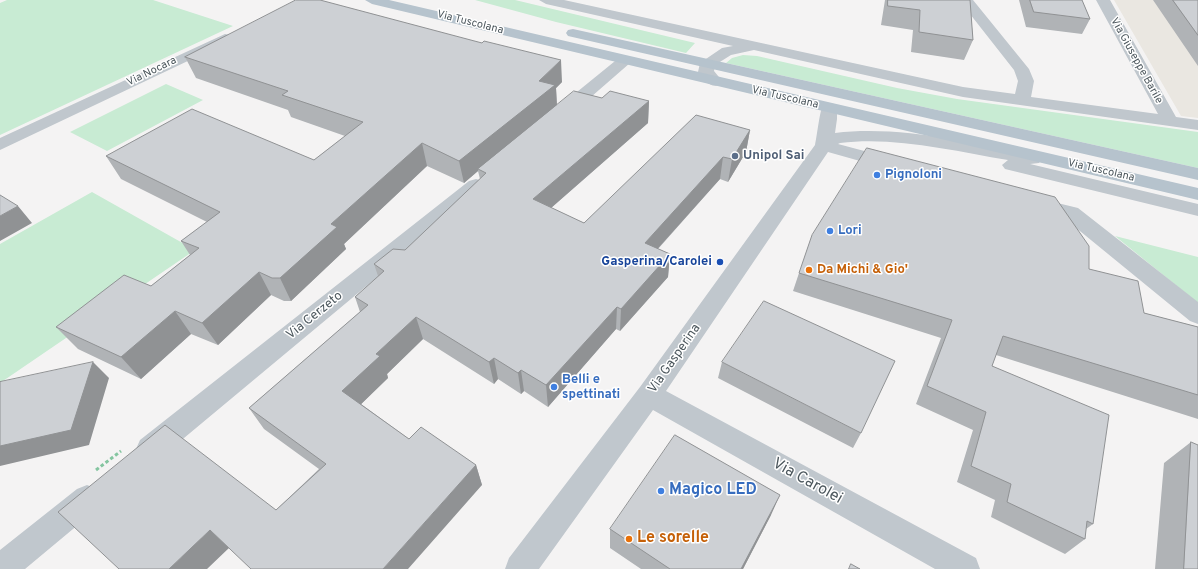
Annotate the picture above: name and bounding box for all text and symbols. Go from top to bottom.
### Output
street label: Via Tuscolana [435,8,505,38]
street label: Via Giuseppe Barile [1107,16,1165,106]
street label: Via Nocara [125,54,179,90]
street label: Via Tuscolana [750,84,820,112]
place label: Unipol Sai [743,148,805,164]
marker: Unipol Sai [730,151,740,161]
street label: Via Tuscolana [1066,157,1136,185]
place label: Pignoloni [885,167,942,183]
marker: Pignoloni [872,170,882,180]
place label: Lori [838,223,862,239]
marker: Lori [825,226,835,236]
place label: Gasperina/Carolei [601,254,712,270]
marker: Gasperina/Carolei [715,257,725,267]
place label: Da Michi & Gio' [817,262,908,278]
marker: Da Michi & Gio' [804,265,814,275]
street label: Via Cerzeto [284,289,346,343]
street label: Via Gasperina [645,321,705,397]
place label: Belli e spettinati [562,372,620,403]
marker: Belli e spettinati [549,382,559,392]
street label: Via Carolei [769,455,845,509]
place label: Magico LED [669,481,757,501]
marker: Magico LED [656,486,666,496]
place label: Le sorelle [637,529,709,549]
marker: Le sorelle [624,534,634,544]

